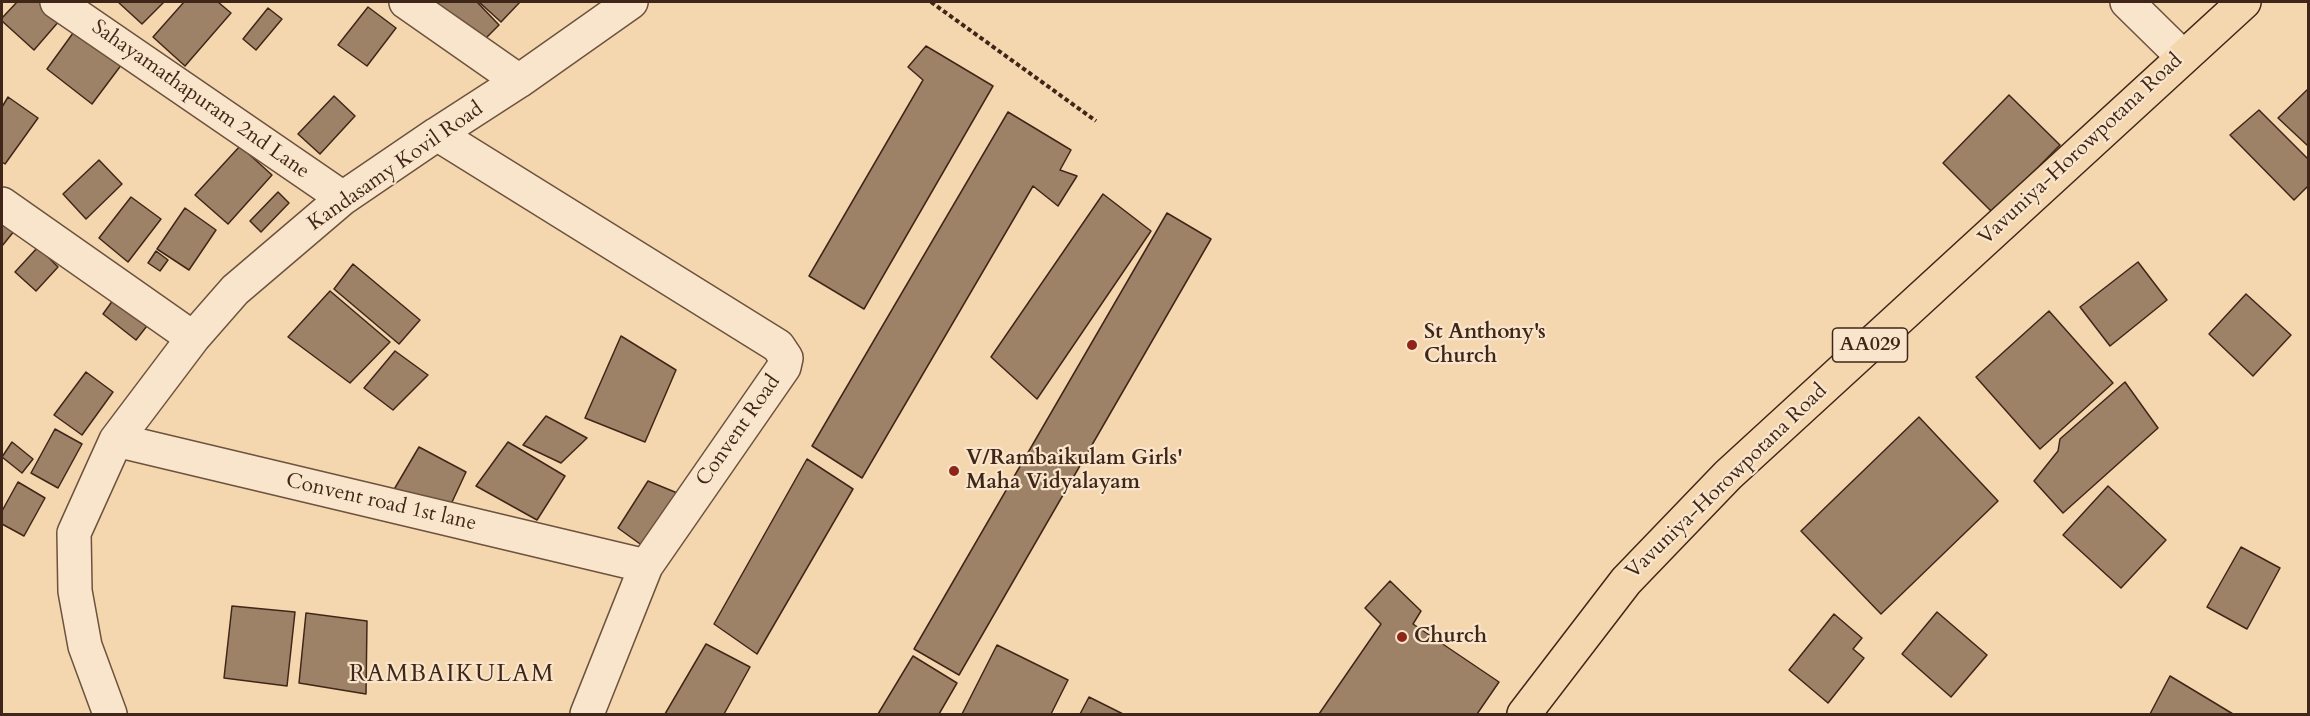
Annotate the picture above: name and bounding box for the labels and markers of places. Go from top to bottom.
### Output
place label: St Anthony's Church [1424,320,1546,370]
marker: St Anthony's Church [1405,338,1419,352]
place label: V/Rambaikulam Girls' Maha Vidyalayam [966,446,1183,496]
marker: V/Rambaikulam Girls' Maha Vidyalayam [947,464,961,478]
place label: Church [1414,624,1487,650]
marker: Church [1395,630,1409,644]

